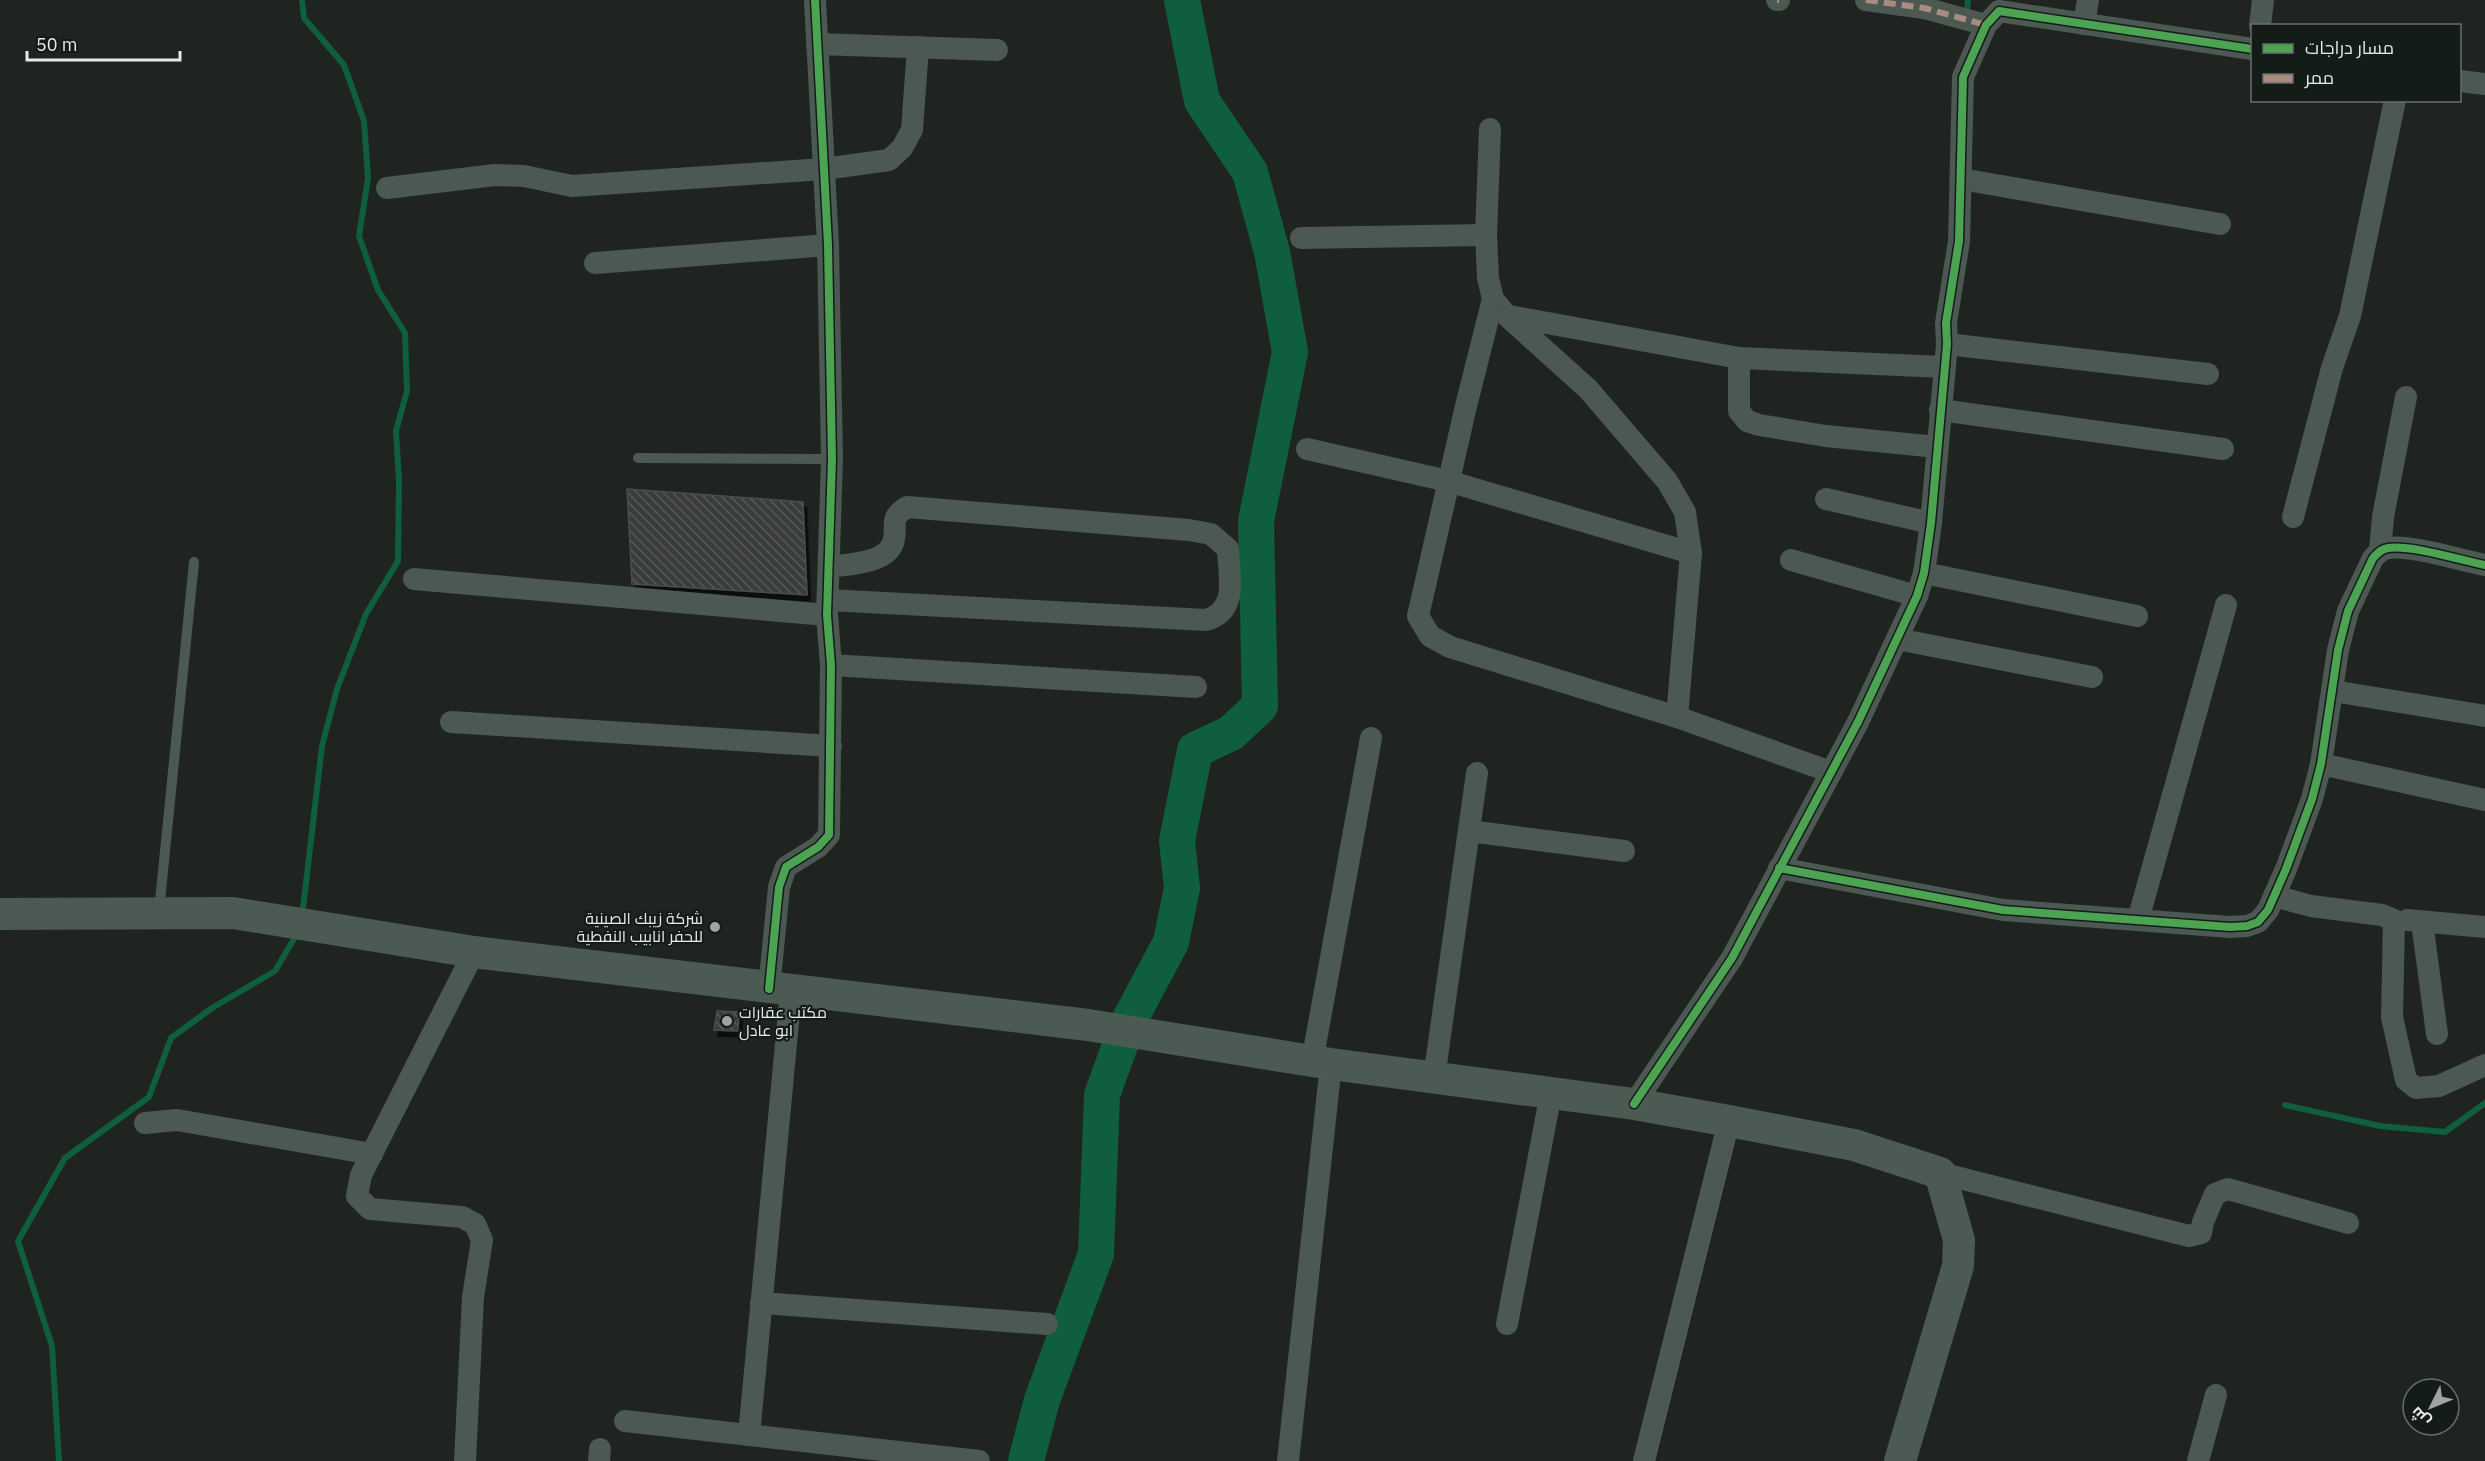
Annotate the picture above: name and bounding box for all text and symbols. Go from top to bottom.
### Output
scale bar [27,24,180,62]
legend [2251,24,2461,102]
text: 50 m [36,33,78,56]
text: مسار دراجات [2305,36,2394,59]
text: ممر [2304,66,2334,89]
place label: شركة زيبك الصينية للحفر انابيب النفطية [577,908,703,946]
marker: شركة زيبك الصينية للحفر انابيب النفطية [708,920,722,934]
place label: مكتب عقارات ابو عادل [739,1002,827,1041]
marker: مكتب عقارات ابو عادل [720,1014,734,1028]
north arrow [2401,1377,2461,1437]
text: ش [2406,1403,2434,1432]

